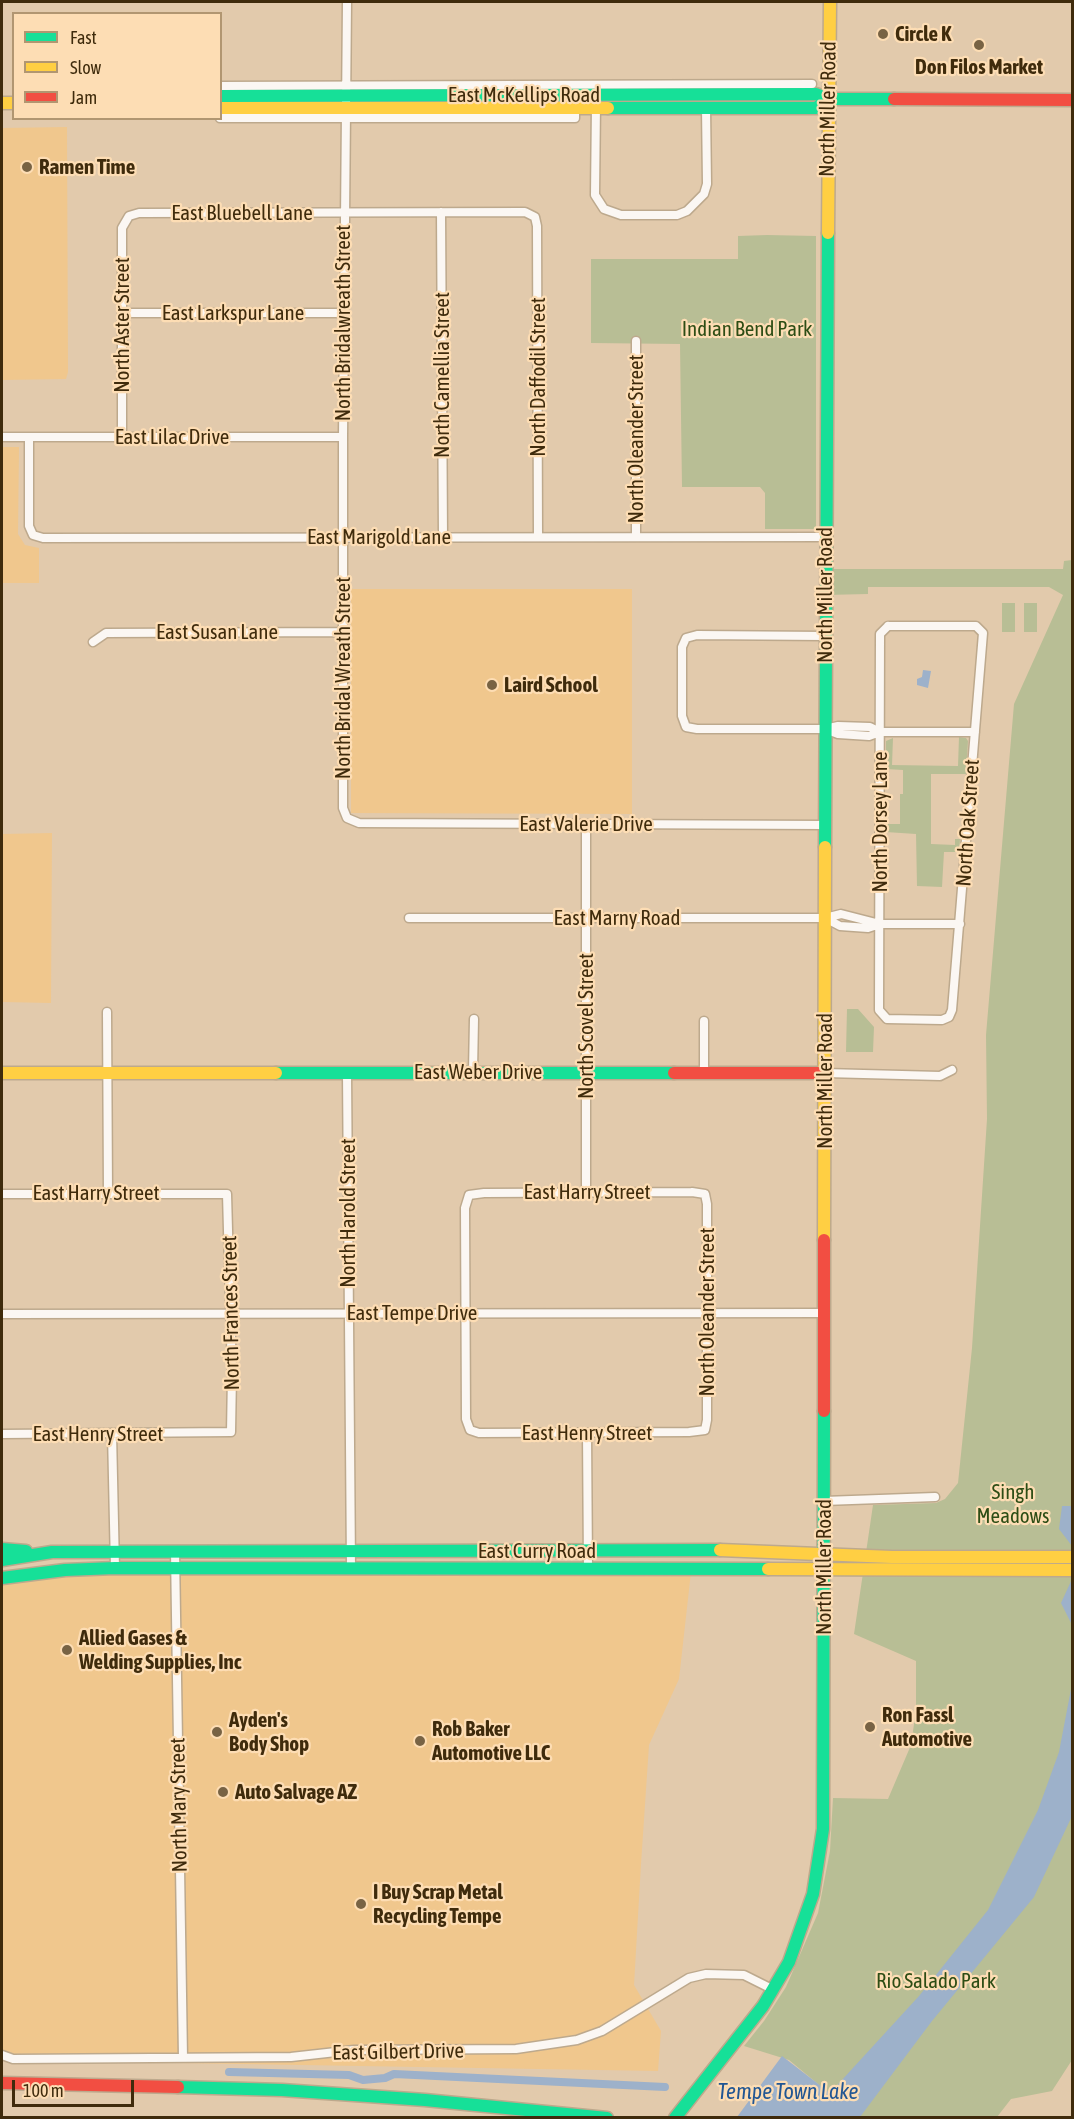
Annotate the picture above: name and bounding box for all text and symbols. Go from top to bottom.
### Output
legend [12,12,222,120]
place label: Circle K [895,21,951,47]
text: Fast [70,27,97,48]
marker: Circle K [876,27,890,41]
marker: Don Filos Market [972,38,986,52]
street label: North Miller Road [814,41,842,177]
place label: Don Filos Market [915,54,1043,80]
text: Slow [70,57,101,78]
street label: East McKellips Road [448,82,600,108]
text: Jam [70,87,97,108]
place label: Ramen Time [39,154,135,180]
marker: Ramen Time [20,160,34,174]
street label: East Bluebell Lane [171,200,313,226]
street label: North Bridalwreath Street [330,225,356,421]
street label: North Aster Street [109,257,135,393]
street label: North Camellia Street [429,292,455,458]
street label: North Daffodil Street [525,297,551,457]
street label: East Larkspur Lane [162,300,304,326]
park label: Indian Bend Park [682,316,812,342]
street label: North Oleander Street [623,354,649,524]
street label: East Lilac Drive [115,424,229,450]
street label: East Marigold Lane [307,524,451,550]
street label: North Miller Road [812,527,838,663]
street label: North Bridal Wreath Street [330,577,356,779]
street label: East Susan Lane [156,619,278,645]
place label: Laird School [504,672,598,698]
marker: Laird School [485,678,499,692]
street label: North Dorsey Lane [867,751,893,893]
street label: North Oak Street [951,758,985,888]
street label: East Valerie Drive [519,811,653,837]
street label: East Marny Road [554,905,680,931]
street label: North Scovel Street [573,953,599,1099]
street label: North Miller Road [812,1013,838,1149]
street label: East Weber Drive [414,1059,542,1085]
street label: North Harold Street [335,1138,361,1288]
street label: East Harry Street [523,1179,651,1205]
street label: East Harry Street [32,1180,160,1206]
street label: North Oleander Street [694,1227,720,1397]
street label: North Frances Street [217,1235,245,1391]
street label: East Tempe Drive [347,1300,477,1326]
street label: East Henry Street [522,1420,652,1446]
street label: East Henry Street [33,1421,163,1447]
park label: Singh Meadows [977,1479,1049,1529]
street label: North Miller Road [811,1499,837,1635]
street label: East Curry Road [478,1538,596,1564]
place label: Allied Gases & Welding Supplies, Inc [79,1625,241,1675]
marker: Allied Gases & Welding Supplies, Inc [60,1643,74,1657]
place label: Ron Fassl Automotive [882,1702,972,1752]
place label: Ayden's Body Shop [229,1707,309,1757]
place label: Rob Baker Automotive LLC [432,1716,550,1766]
marker: Ron Fassl Automotive [863,1720,877,1734]
marker: Ayden's Body Shop [210,1725,224,1739]
marker: Rob Baker Automotive LLC [413,1734,427,1748]
street label: North Mary Street [165,1737,193,1873]
place label: Auto Salvage AZ [235,1779,357,1805]
marker: Auto Salvage AZ [216,1785,230,1799]
place label: I Buy Scrap Metal Recycling Tempe [373,1879,503,1929]
marker: I Buy Scrap Metal Recycling Tempe [354,1897,368,1911]
park label: Rio Salado Park [876,1968,996,1994]
street label: East Gilbert Drive [332,2038,464,2066]
scale bar [15,2068,136,2106]
water label: Tempe Town Lake [718,2079,858,2105]
text: 100 m [23,2080,64,2101]

